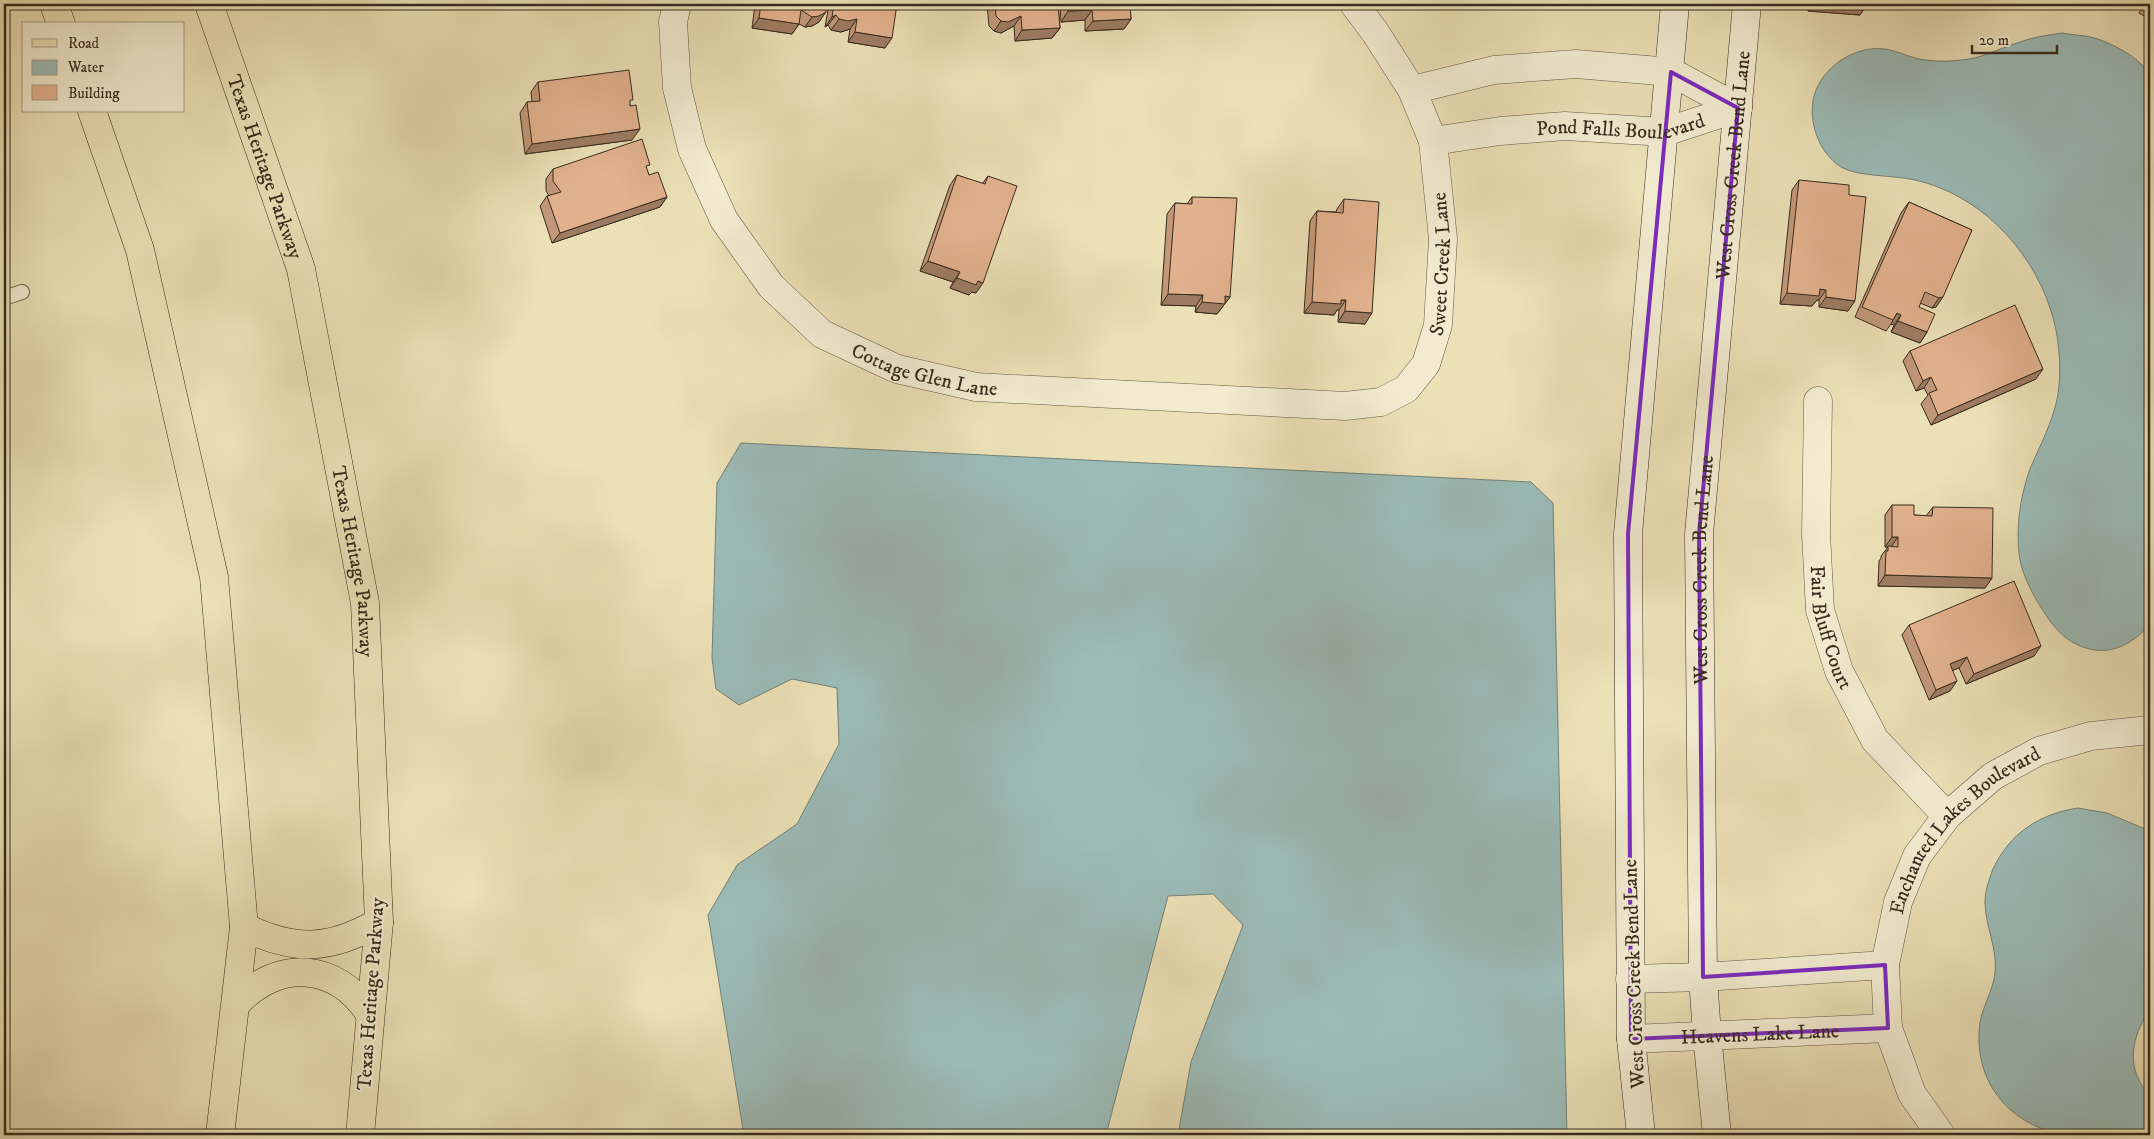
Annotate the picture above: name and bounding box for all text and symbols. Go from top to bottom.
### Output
legend [22,22,185,112]
scale bar [1972,22,2056,54]
text: 20 m [1979,31,2009,50]
text: Road [68,34,100,53]
street label: West Cross Creek Bend Lane [1711,50,1757,282]
text: Water [67,58,104,77]
street label: Texas Heritage Parkway [220,72,308,263]
text: Building [68,84,120,103]
street label: Pond Falls Boulevard [1535,109,1708,146]
street label: Sweet Creek Lane [1424,191,1457,339]
street label: Cottage Glen Lane [847,338,998,402]
street label: West Cross Creek Bend Lane [1688,454,1720,686]
street label: Texas Heritage Parkway [325,464,378,658]
street label: Fair Bluff Court [1804,565,1857,694]
street label: Enchanted Lakes Boulevard [1885,742,2045,917]
street label: West Cross Creek Bend Lane [1618,859,1651,1090]
street label: Texas Heritage Parkway [352,896,391,1091]
street label: Heavens Lake Lane [1680,1019,1840,1051]

